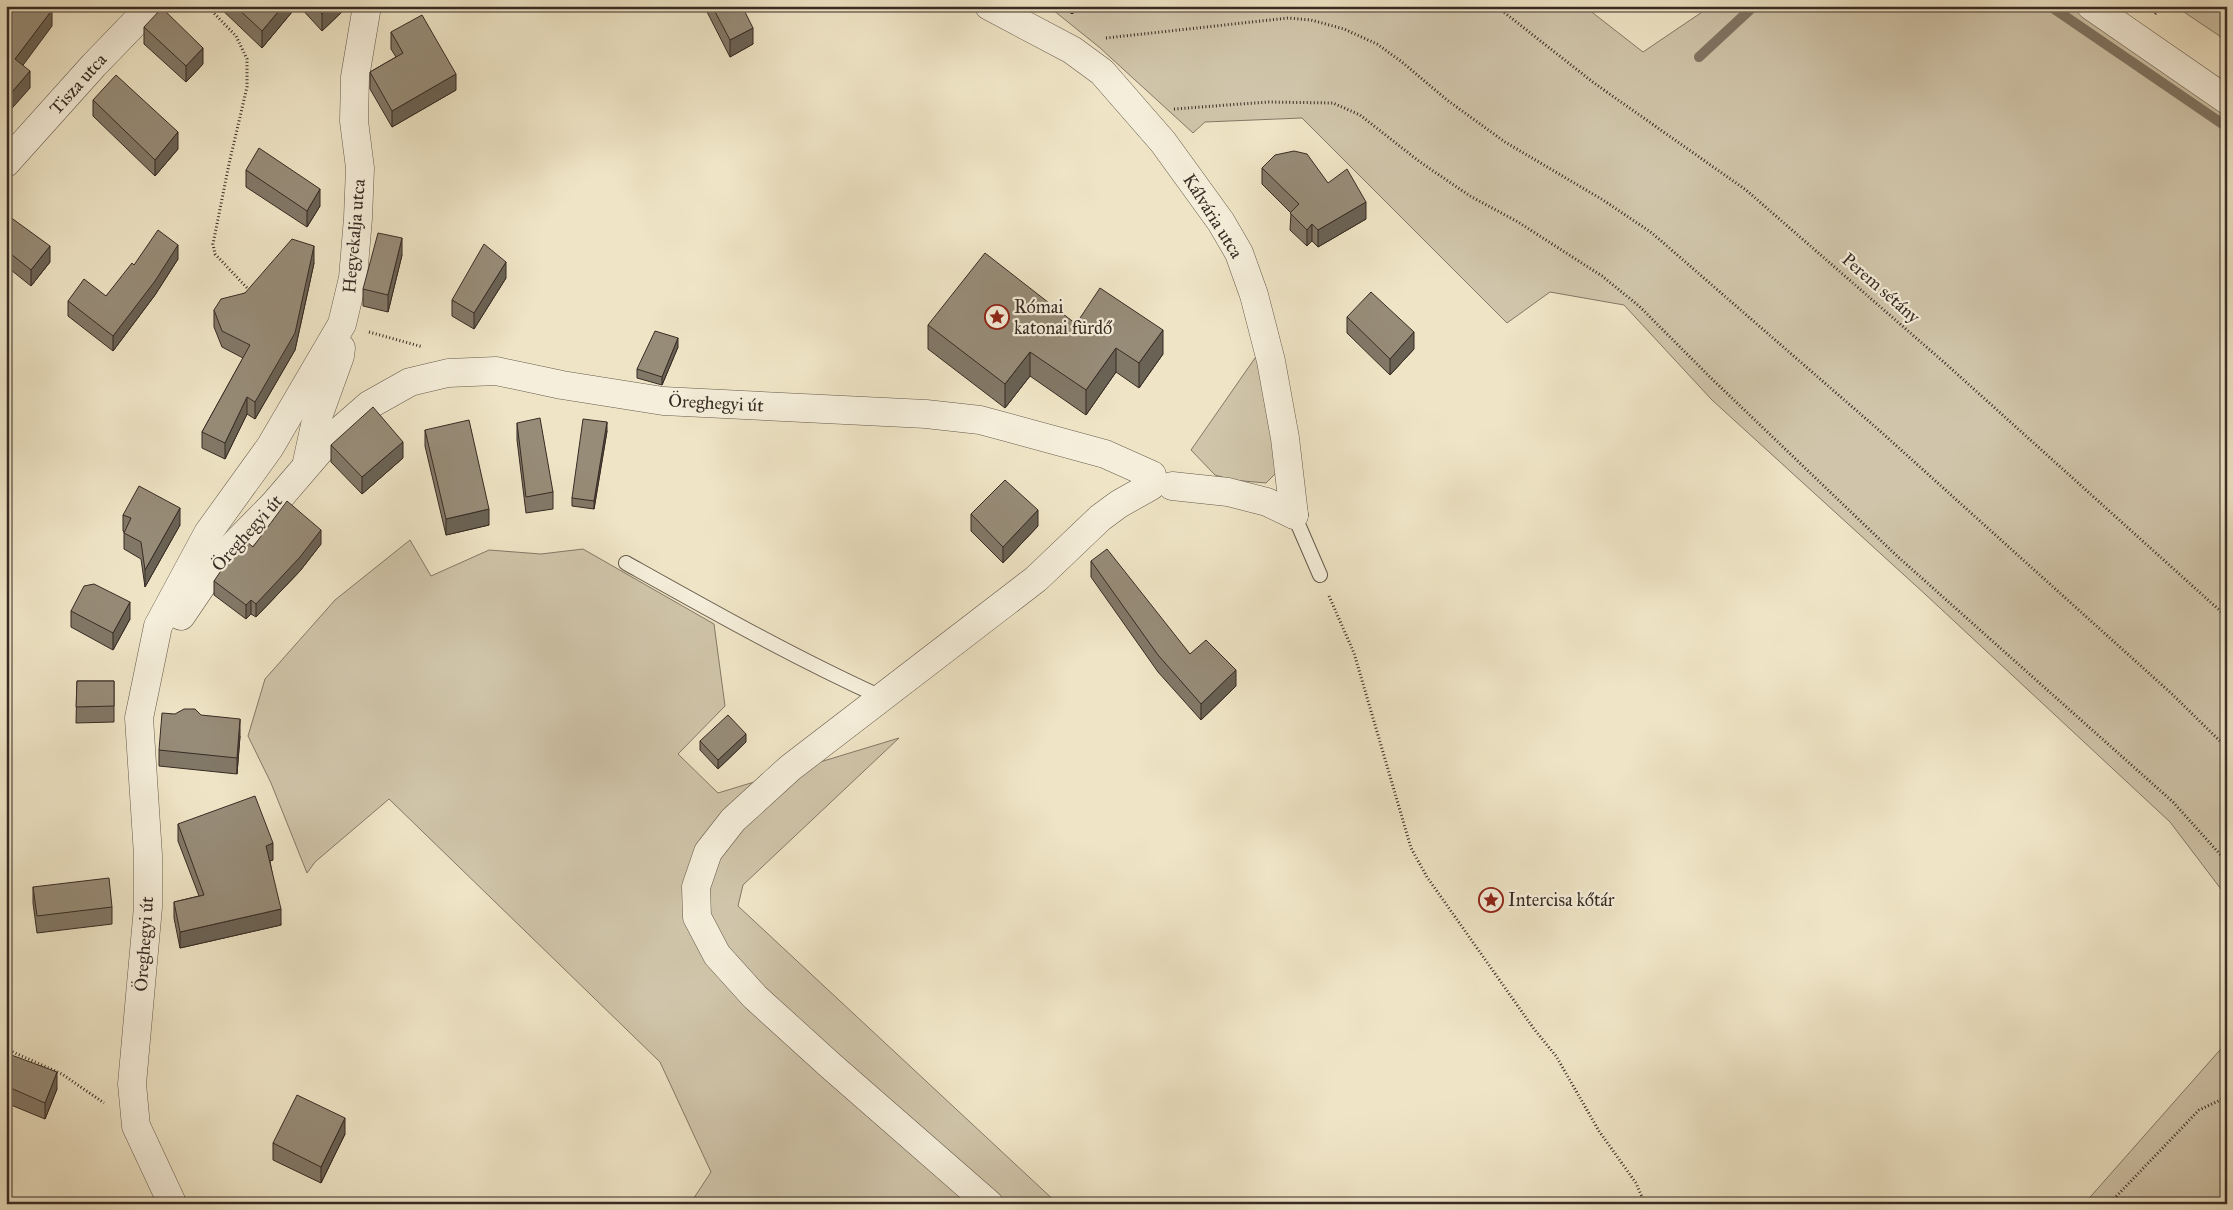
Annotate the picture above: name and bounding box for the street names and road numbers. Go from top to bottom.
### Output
street label: Tisza utca [45,49,111,119]
street label: Kálvária utca [1178,170,1248,263]
street label: Hegyekalja utca [338,177,371,294]
street label: Perem sétány [1837,248,1925,328]
street label: Öreghegyi út [668,389,765,418]
street label: Öreghegyi út [206,489,288,576]
street label: Öreghegyi út [129,895,159,992]

